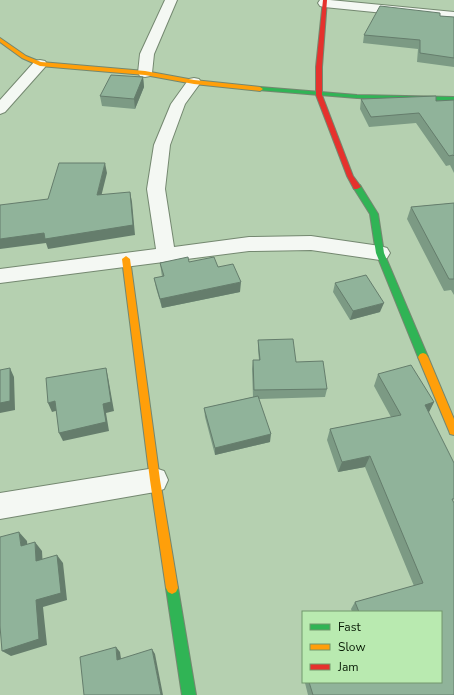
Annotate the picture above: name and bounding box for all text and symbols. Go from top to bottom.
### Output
legend [302,611,442,683]
text: Fast [338,619,361,635]
text: Slow [338,639,366,655]
text: Jam [337,659,359,675]

